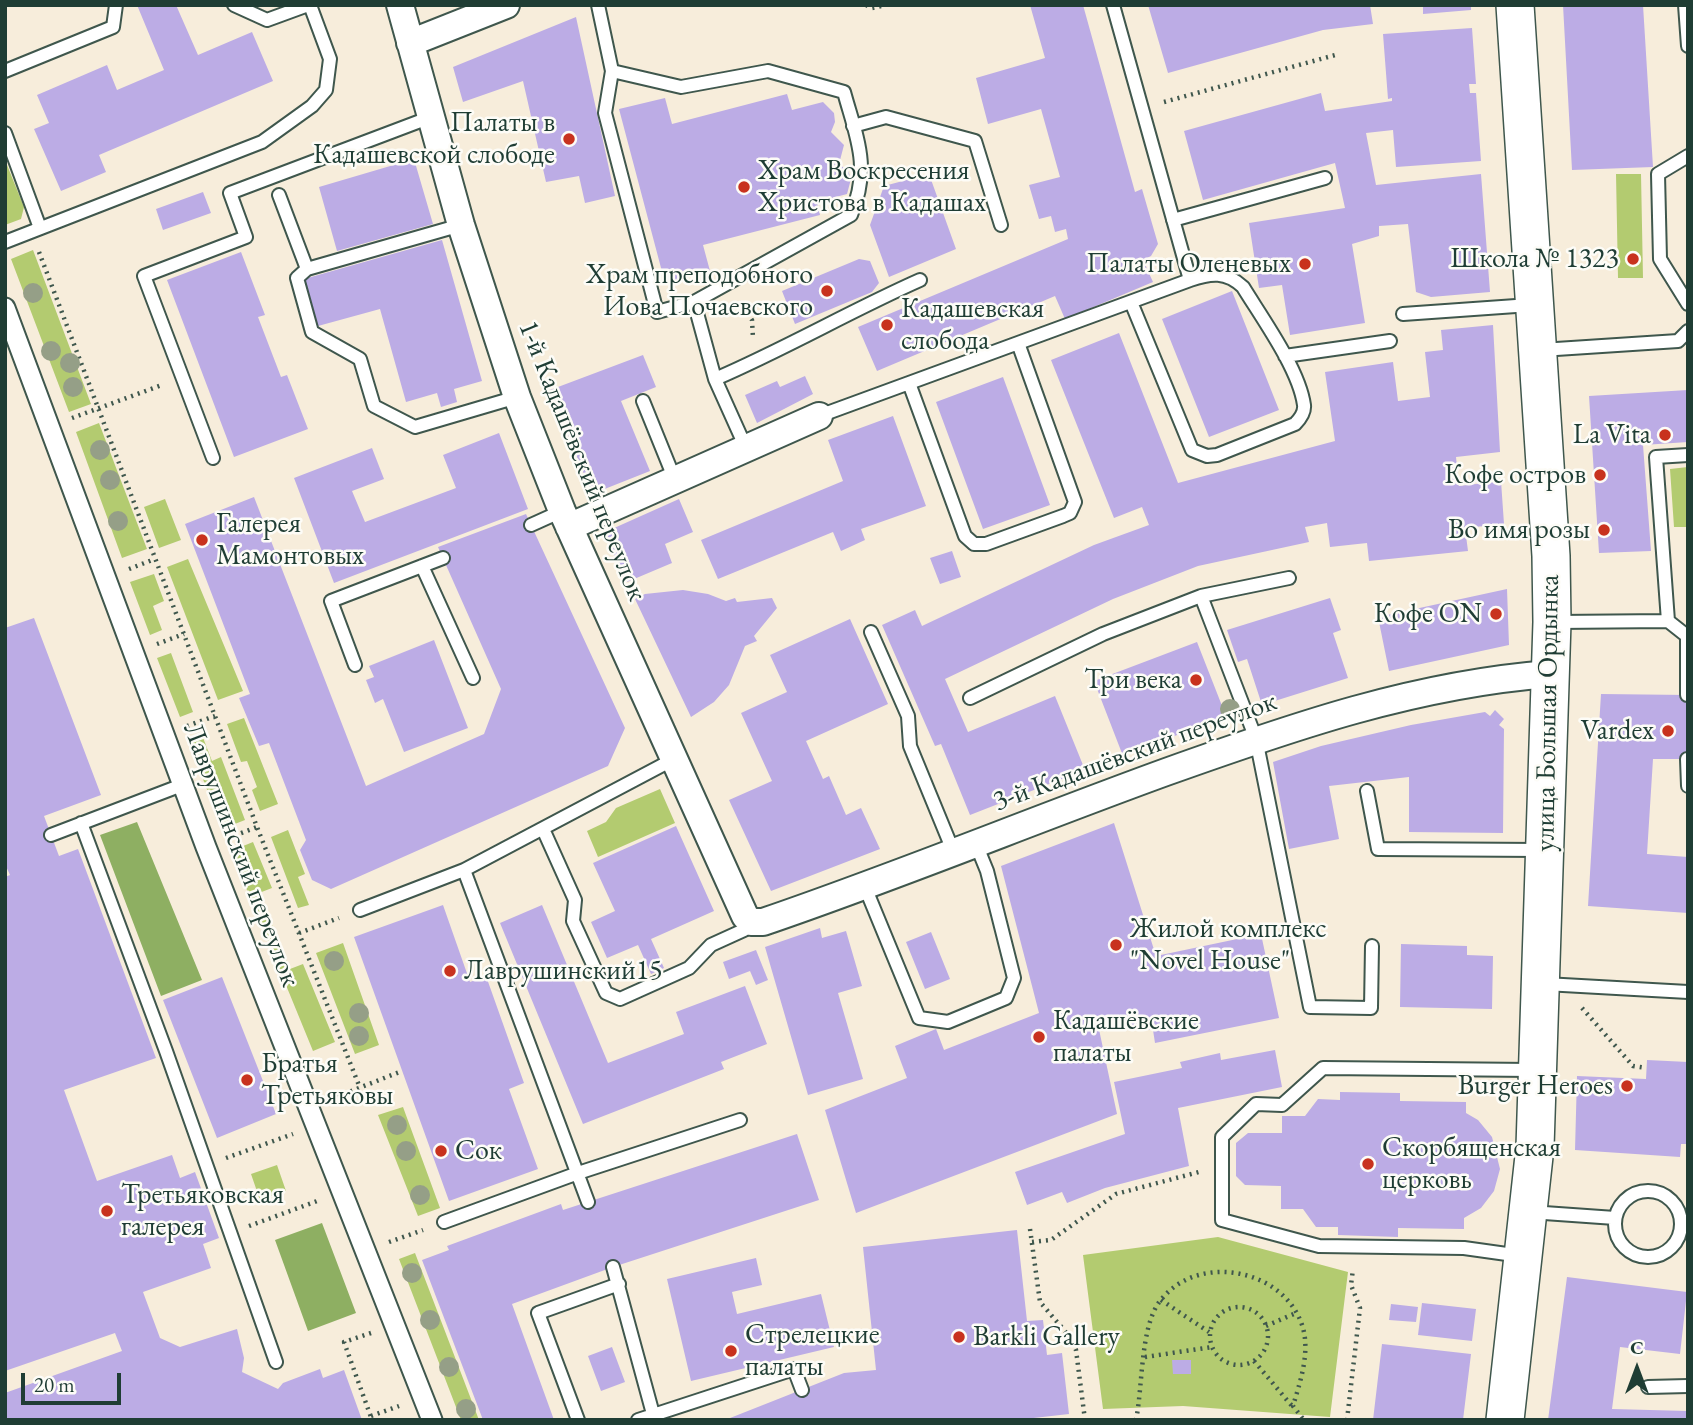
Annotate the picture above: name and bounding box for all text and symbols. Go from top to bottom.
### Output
place label: Палаты в Кадашевской слободе [313,106,555,172]
marker: Палаты в Кадашевской слободе [561,131,577,147]
place label: Храм Воскресения Христова в Кадашах [758,154,986,220]
marker: Храм Воскресения Христова в Кадашах [736,179,752,195]
place label: Школа № 1323 [1450,242,1619,276]
place label: Палаты Оленевых [1086,247,1291,281]
marker: Школа № 1323 [1625,251,1641,267]
marker: Палаты Оленевых [1297,256,1313,272]
place label: Храм преподобного Иова Почаевского [586,258,813,324]
marker: Храм преподобного Иова Почаевского [819,283,835,299]
place label: Кадашевская слобода [901,292,1044,358]
street label: 1-й Кадашёвский переулок [510,316,654,606]
marker: Кадашевская слобода [879,317,895,333]
place label: La Vita [1573,418,1651,452]
marker: La Vita [1657,427,1673,443]
place label: Кофе остров [1444,458,1586,492]
marker: Кофе остров [1592,467,1608,483]
place label: Галерея Мамонтовых [216,507,364,573]
place label: Во имя розы [1448,513,1590,547]
marker: Во имя розы [1596,522,1612,538]
marker: Галерея Мамонтовых [194,532,210,548]
street label: улица Большая Ордынка [1529,574,1567,852]
place label: Кофе ON [1374,597,1482,631]
marker: Кофе ON [1488,606,1504,622]
place label: Три века [1084,663,1182,697]
marker: Три века [1188,672,1204,688]
street label: 3-й Кадашёвский переулок [989,685,1281,819]
place label: Vardex [1581,714,1654,748]
street label: Лаврушинский переулок [175,718,307,992]
marker: Vardex [1660,723,1676,739]
place label: Жилой комплекс "Novel House" [1130,912,1327,978]
marker: Жилой комплекс "Novel House" [1108,937,1124,953]
place label: Лаврушинский15 [464,954,663,988]
marker: Лаврушинский15 [442,963,458,979]
place label: Кадашёвские палаты [1053,1004,1199,1070]
marker: Кадашёвские палаты [1031,1029,1047,1045]
place label: Братья Третьяковы [261,1047,393,1113]
place label: Burger Heroes [1458,1069,1613,1103]
marker: Братья Третьяковы [239,1072,255,1088]
marker: Burger Heroes [1619,1078,1635,1094]
place label: Скорбященская церковь [1382,1131,1561,1197]
place label: Сок [455,1134,502,1168]
marker: Сок [433,1143,449,1159]
marker: Скорбященская церковь [1360,1156,1376,1172]
place label: Третьяковская галерея [121,1178,284,1244]
marker: Третьяковская галерея [99,1203,115,1219]
place label: Стрелецкие палаты [745,1318,880,1384]
place label: Barkli Gallery [973,1320,1120,1354]
marker: Barkli Gallery [951,1329,967,1345]
north arrow [1602,1334,1672,1404]
text: С [1630,1335,1644,1360]
marker: Стрелецкие палаты [723,1343,739,1359]
scale bar [24,1358,124,1402]
text: 20 m [34,1371,75,1398]

